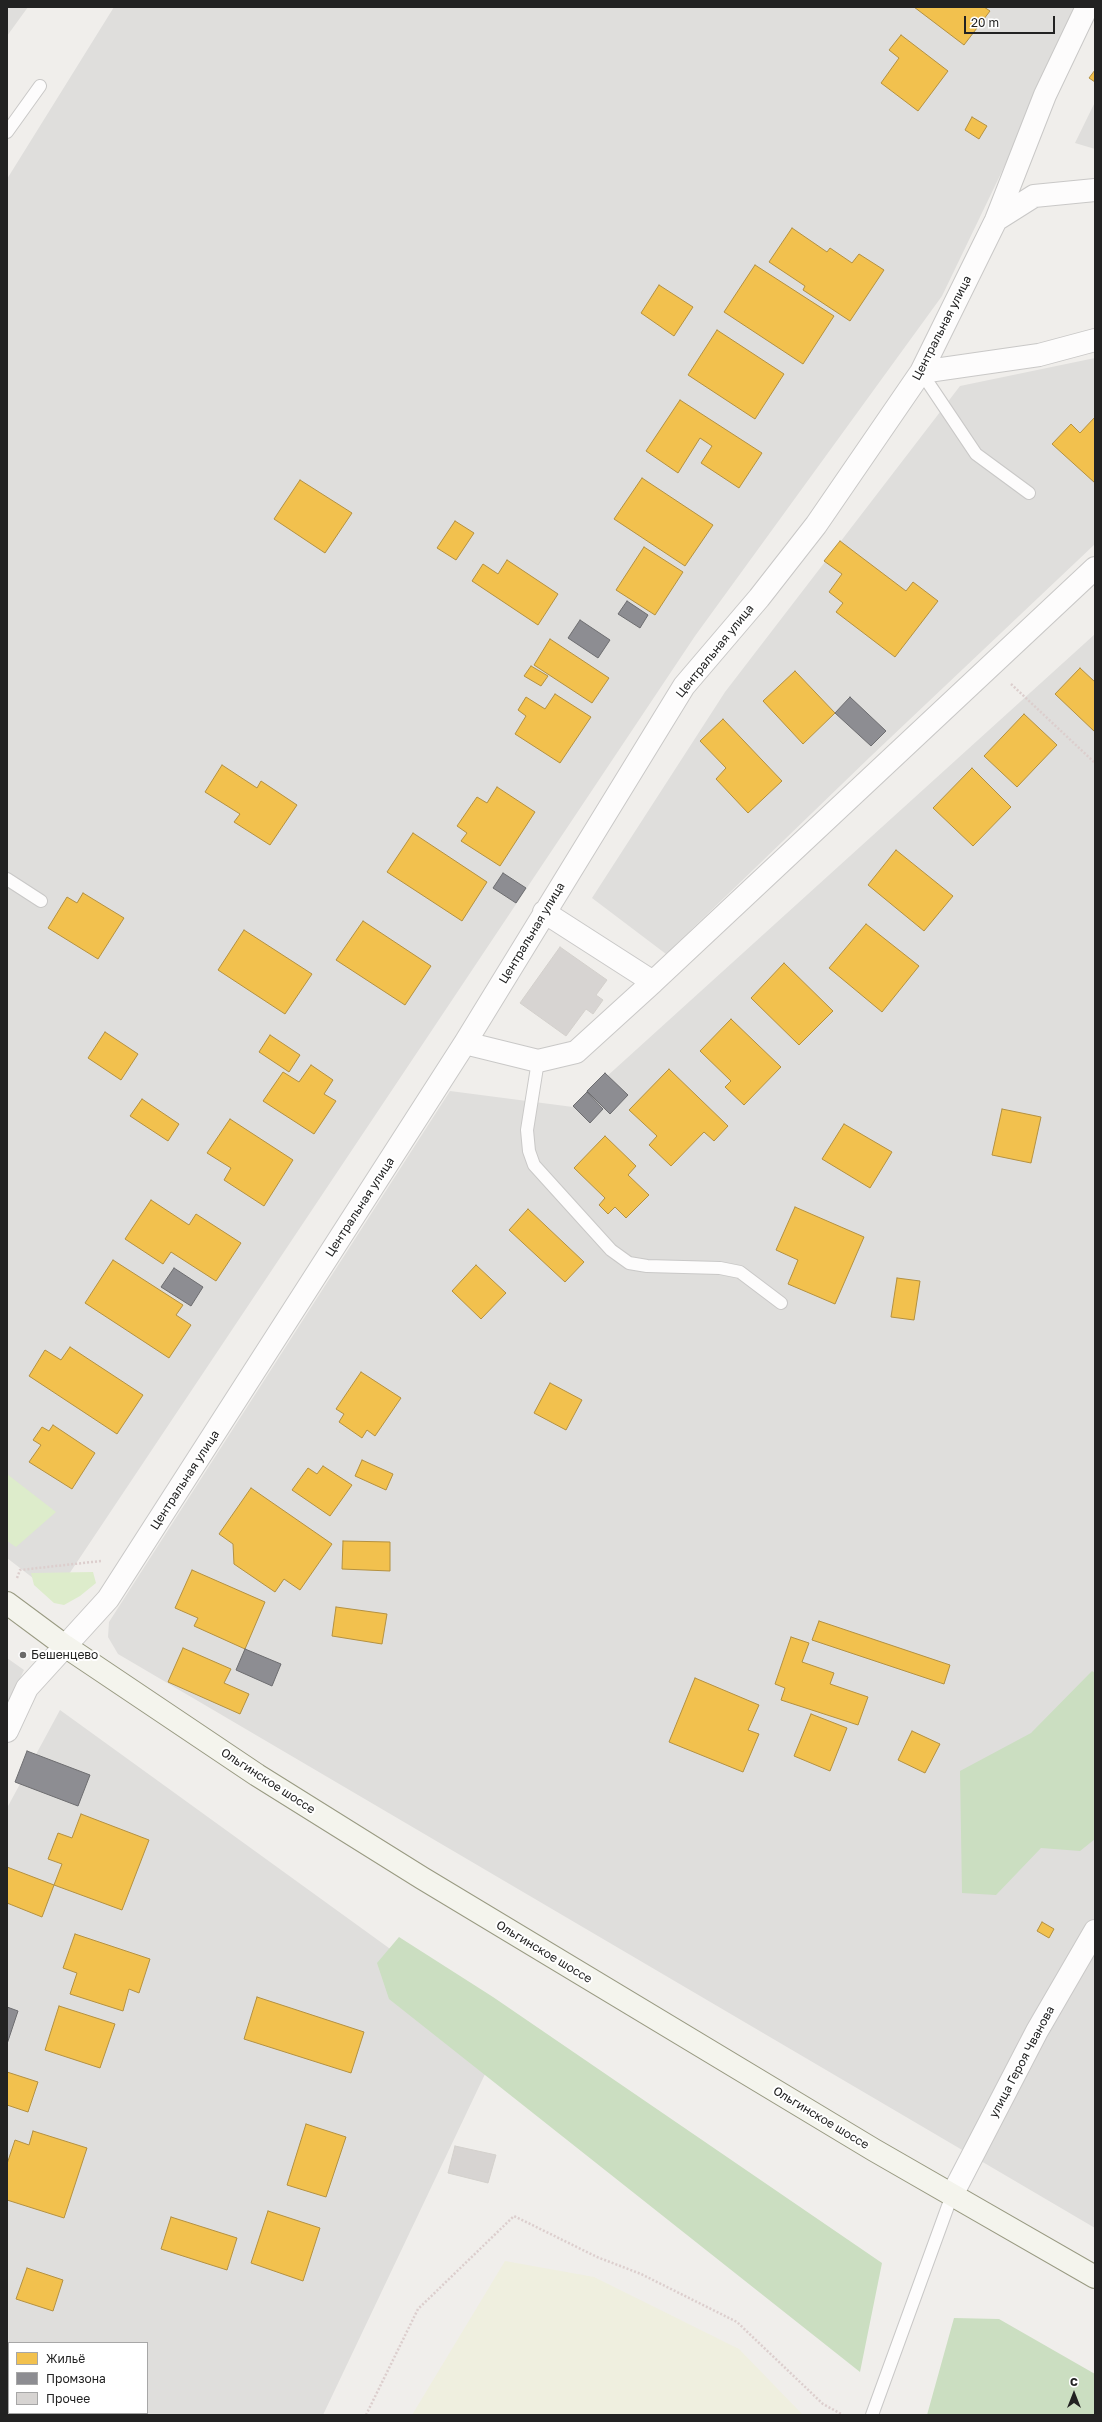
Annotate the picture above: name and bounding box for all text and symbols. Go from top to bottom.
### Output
scale bar [966,8,1057,34]
text: 20 m [971,15,999,30]
street label: Центральная улица [909,273,975,383]
street label: Центральная улица [673,601,757,701]
street label: Центральная улица [496,880,568,986]
street label: Центральная улица [322,1155,398,1259]
street label: Центральная улица [147,1428,223,1532]
place label: Бешенцево [31,1648,98,1662]
marker: Бешенцево [18,1650,28,1660]
street label: Ольгинское шоссе [218,1745,318,1817]
street label: Ольгинское шоссе [493,1918,595,1986]
street label: улица Героя Чванова [986,2004,1058,2120]
street label: Ольгинское шоссе [770,2084,872,2152]
legend [8,2342,148,2414]
text: Жильё [46,2351,85,2366]
text: Промзона [46,2371,106,2386]
north arrow [1054,2374,1094,2414]
text: С [1070,2375,1078,2388]
text: Прочее [46,2391,90,2406]

